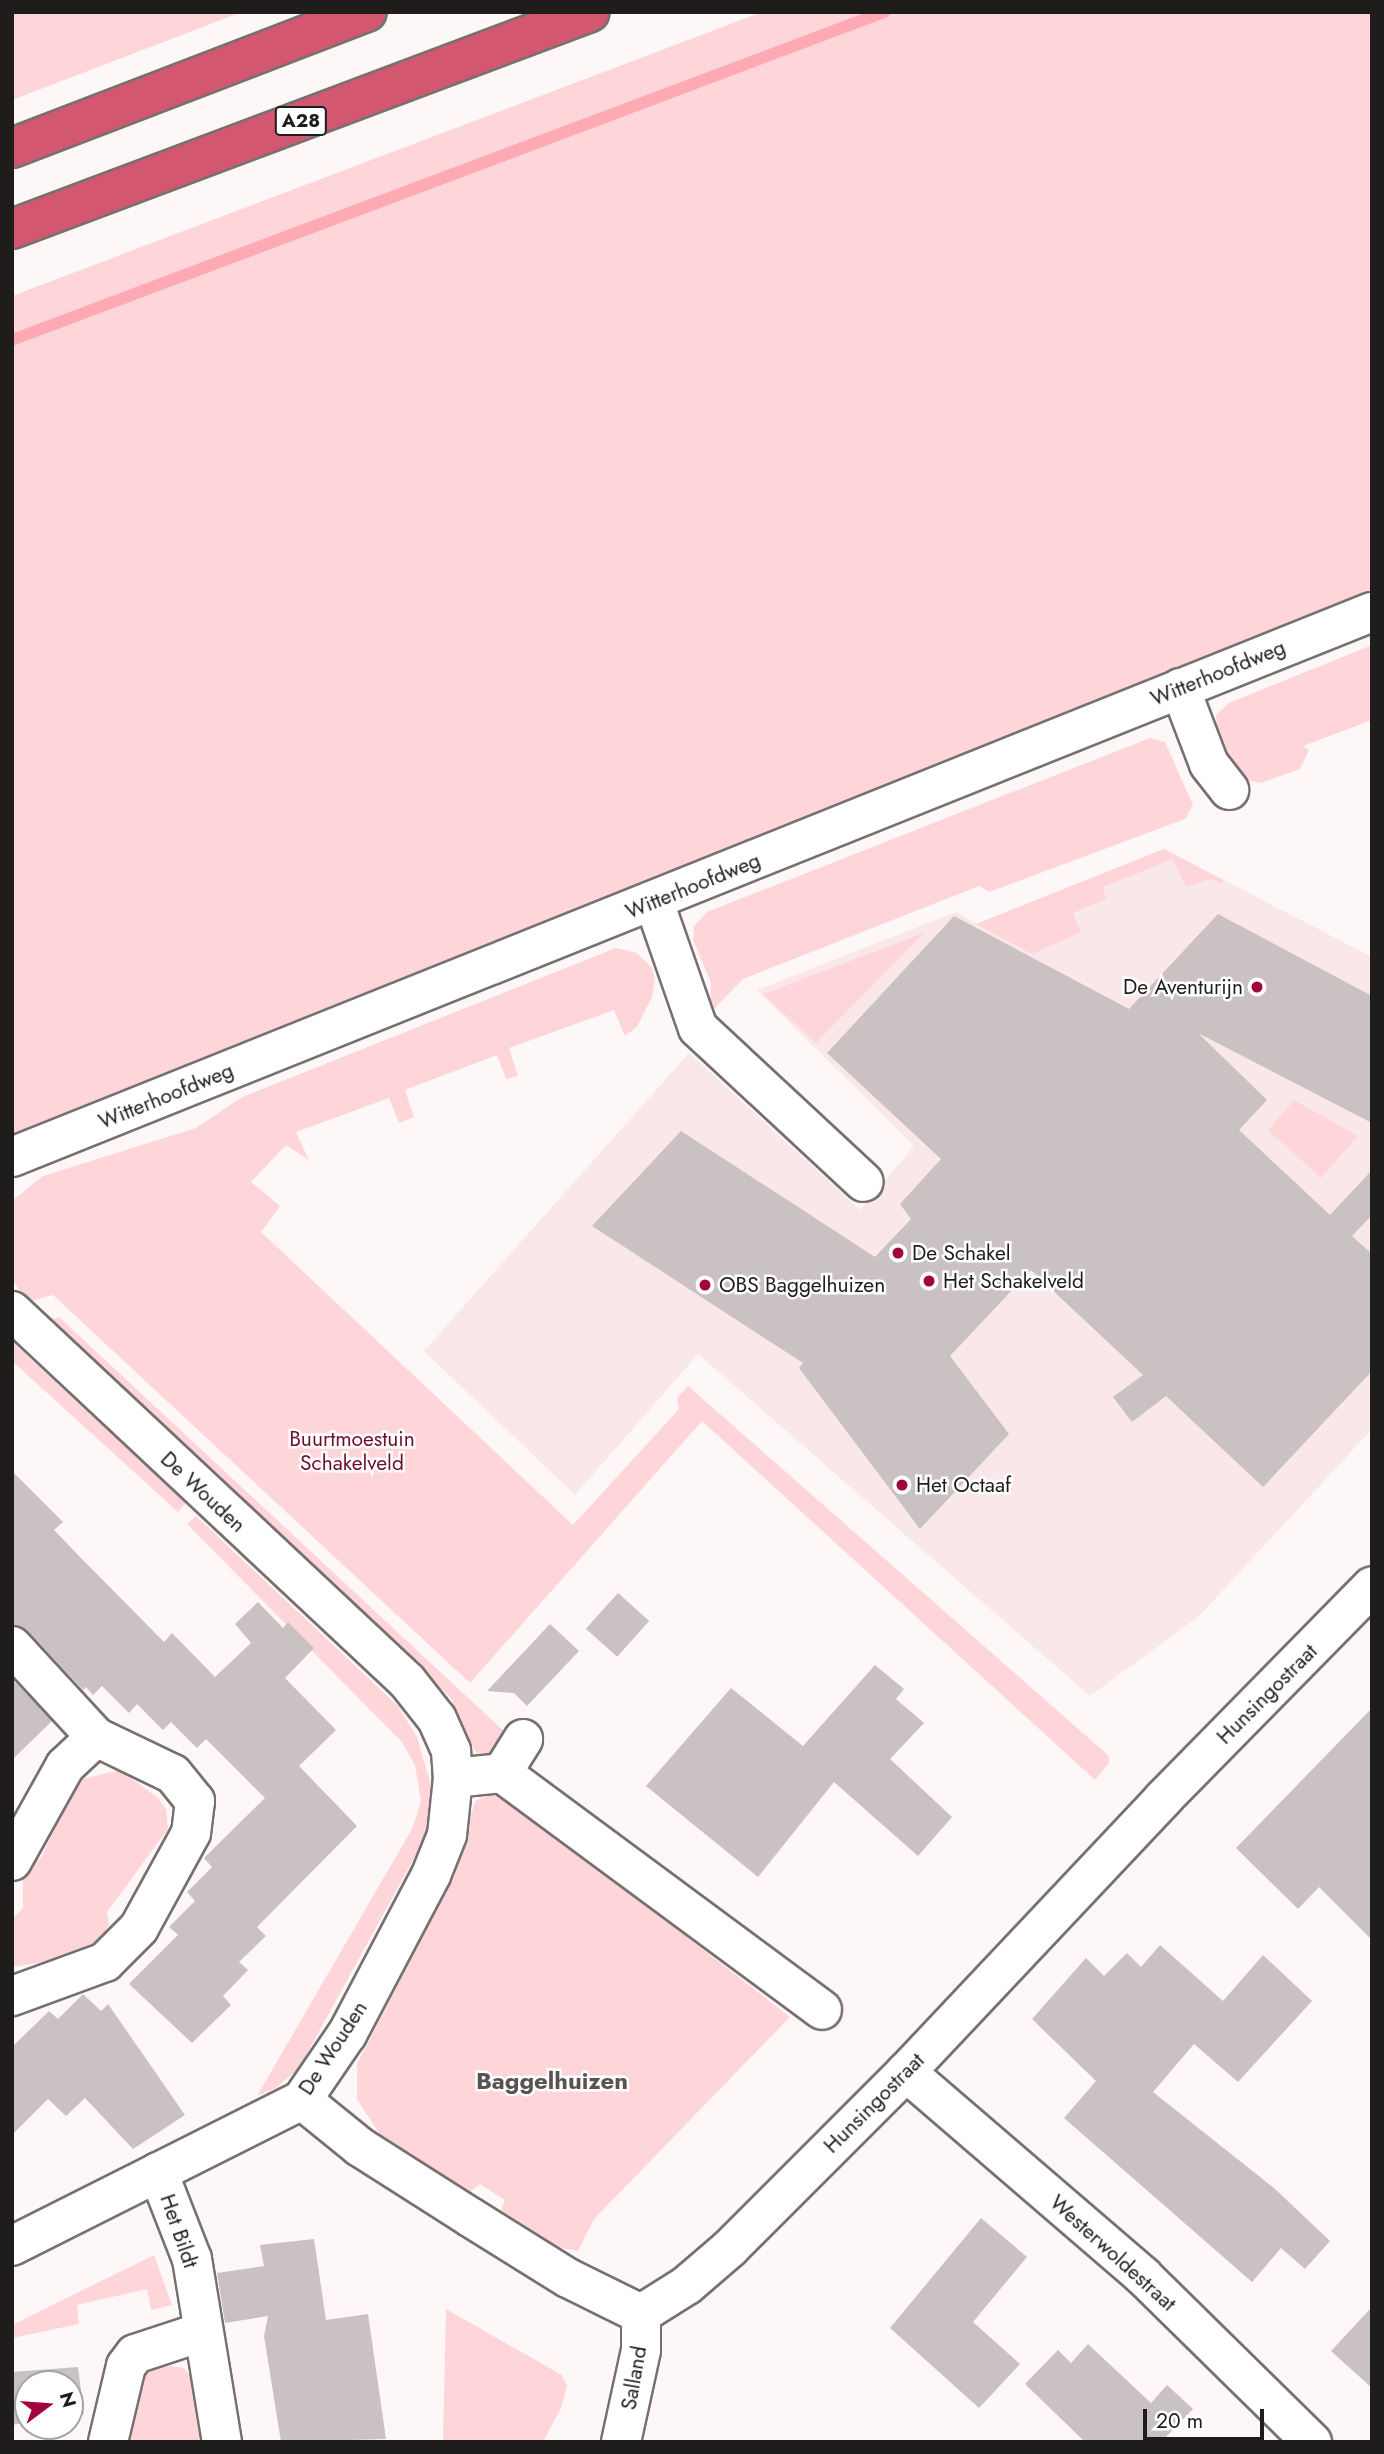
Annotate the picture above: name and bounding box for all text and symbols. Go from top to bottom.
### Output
road number: A28 [275,105,327,136]
street label: Witterhoofdweg [1147,635,1289,711]
street label: Witterhoofdweg [622,848,764,924]
place label: De Aventurijn [1123,974,1243,1000]
marker: De Aventurijn [1249,979,1265,995]
street label: Witterhoofdweg [95,1058,237,1134]
place label: De Schakel [912,1240,1011,1266]
marker: De Schakel [890,1245,906,1261]
place label: Het Schakelveld [943,1268,1084,1294]
place label: OBS Baggelhuizen [719,1272,885,1298]
marker: Het Schakelveld [921,1273,937,1289]
marker: OBS Baggelhuizen [697,1277,713,1293]
park label: Buurtmoestuin Schakelveld [289,1426,415,1476]
street label: De Wouden [155,1446,251,1538]
place label: Het Octaaf [916,1472,1011,1498]
marker: Het Octaaf [894,1477,910,1493]
street label: Hunsingostraat [1212,1639,1322,1749]
street label: De Wouden [293,1996,373,2100]
street label: Hunsingostraat [819,2048,929,2158]
district label: Baggelhuizen [476,2067,628,2095]
street label: Westerwoldestraat [1045,2190,1181,2316]
street label: Het Bildt [155,2191,203,2271]
street label: Salland [616,2344,652,2412]
north arrow [14,2370,84,2440]
text: N [53,2389,83,2411]
scale bar [1146,2394,1267,2438]
text: 20 m [1156,2406,1203,2436]

